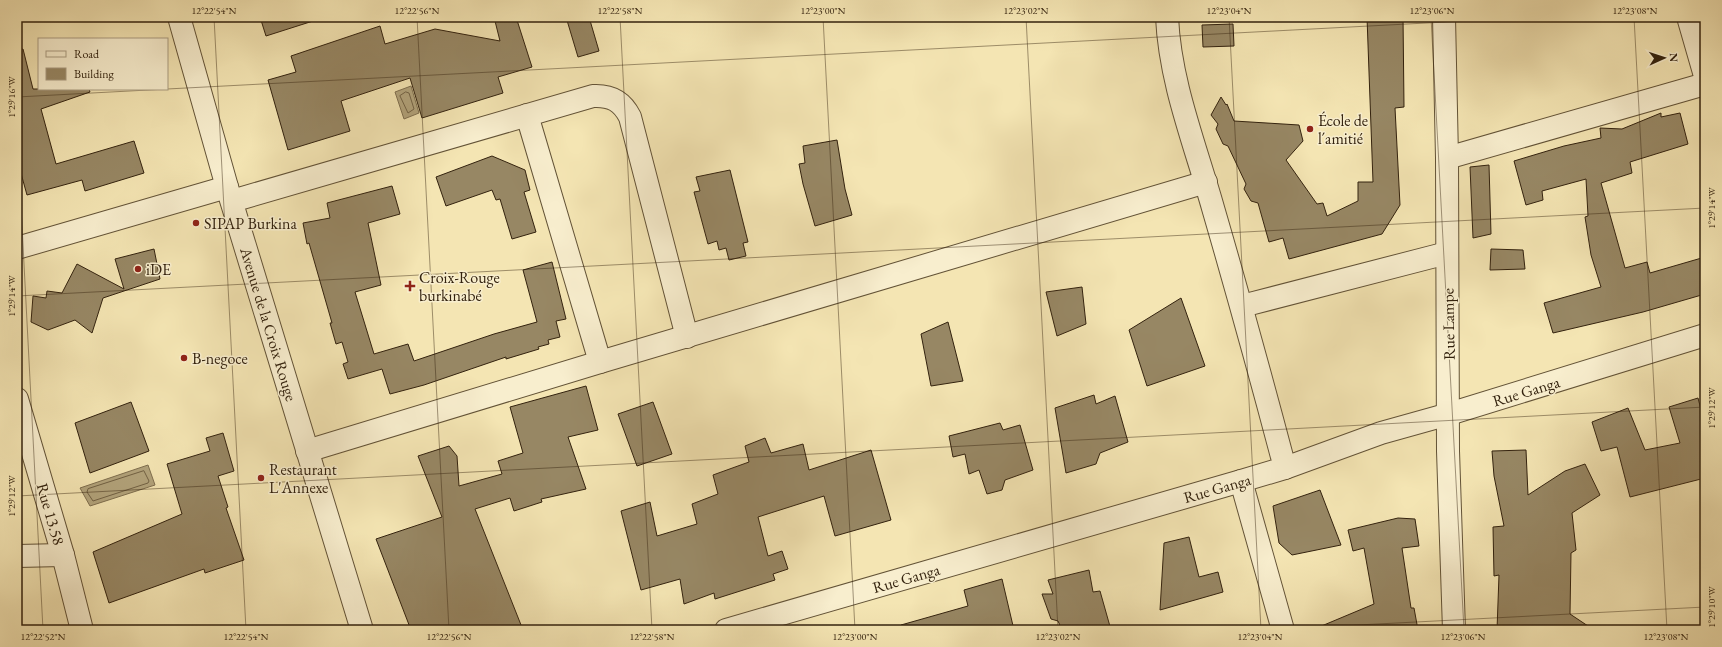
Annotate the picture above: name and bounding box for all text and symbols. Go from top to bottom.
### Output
text: 12°22'54"N [192,4,237,17]
text: 12°22'56"N [395,4,440,17]
text: 12°22'58"N [598,4,643,17]
text: 12°23'00"N [801,4,846,17]
text: 12°23'02"N [1004,4,1049,17]
text: 12°23'04"N [1207,4,1252,17]
text: 12°23'06"N [1410,4,1455,17]
text: 12°23'08"N [1613,4,1658,17]
legend [38,38,168,90]
north arrow [1644,38,1684,78]
text: Road [74,46,100,62]
text: N [1667,53,1681,62]
text: Building [74,66,115,82]
text: 1°29'16"W [5,75,18,118]
place label: École de l´amitié [1318,110,1368,149]
marker: École de l´amitié [1305,124,1315,134]
text: 1°29'14"W [1705,186,1718,229]
place label: SIPAP Burkina [204,213,297,234]
marker: SIPAP Burkina [191,218,201,228]
street label: Avenue de la Croix Rouge [235,244,302,404]
place label: iDE [146,259,171,280]
marker: iDE [133,264,143,274]
place label: Croix-Rouge burkinabé [419,267,500,306]
text: 1°29'14"W [5,274,18,317]
marker: Croix-Rouge burkinabé [404,280,416,292]
street label: Rue Lampe [1437,288,1460,360]
place label: B-negoce [192,348,248,369]
marker: B-negoce [179,353,189,363]
street label: Rue Ganga [1490,371,1563,412]
text: 1°29'12"W [1705,386,1718,429]
place label: Restaurant L'Annexe [269,459,337,498]
street label: Rue Ganga [1181,469,1254,508]
marker: Restaurant L'Annexe [256,473,266,483]
text: 1°29'12"W [5,474,18,517]
street label: Rue 13.58 [32,481,69,548]
street label: Rue Ganga [870,559,943,598]
text: 1°29'10"W [1705,585,1718,628]
text: 12°22'52"N [21,630,66,643]
text: 12°22'54"N [224,630,269,643]
text: 12°22'56"N [427,630,472,643]
text: 12°22'58"N [630,630,675,643]
text: 12°23'00"N [833,630,878,643]
text: 12°23'02"N [1036,630,1081,643]
text: 12°23'04"N [1238,630,1283,643]
text: 12°23'06"N [1441,630,1486,643]
text: 12°23'08"N [1644,630,1689,643]

